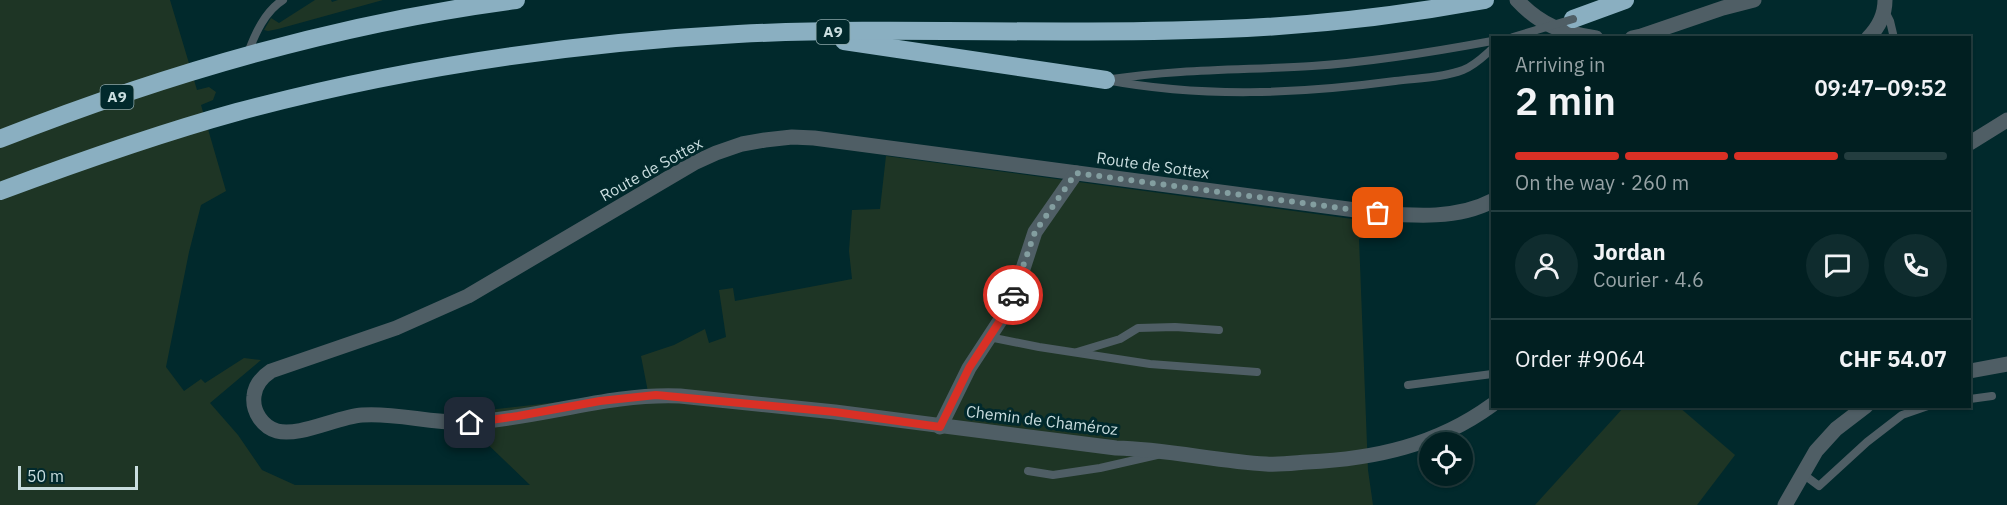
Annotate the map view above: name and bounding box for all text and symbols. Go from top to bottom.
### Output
road number: A9 [816,20,850,44]
text: Arriving in [1515,51,1605,78]
text: 09:47–09:52 [1814,73,1947,102]
text: 2 min [1515,75,1616,126]
road number: A9 [100,85,134,109]
street label: Route de Sottex [596,133,706,205]
street label: Route de Sottex [1095,147,1211,183]
text: On the way · 260 m [1515,169,1689,196]
pin [1352,187,1403,238]
icon: bag [1361,196,1394,229]
button: person [1515,234,1578,297]
button: chat [1806,234,1869,297]
button: phone [1884,234,1947,297]
text: Jordan [1593,237,1666,266]
courier [983,265,1043,325]
text: Courier · 4.6 [1593,266,1704,293]
icon: car [997,279,1030,312]
text: Order #9064 [1515,344,1645,373]
text: CHF 54.07 [1839,344,1947,373]
pin [444,397,495,448]
street label: Chemin de Chaméroz [965,401,1119,439]
icon: home [453,406,486,439]
map controls [1419,432,1473,486]
button: locate [1419,432,1473,486]
scale bar [18,463,138,490]
text: 50 m [27,466,64,486]

